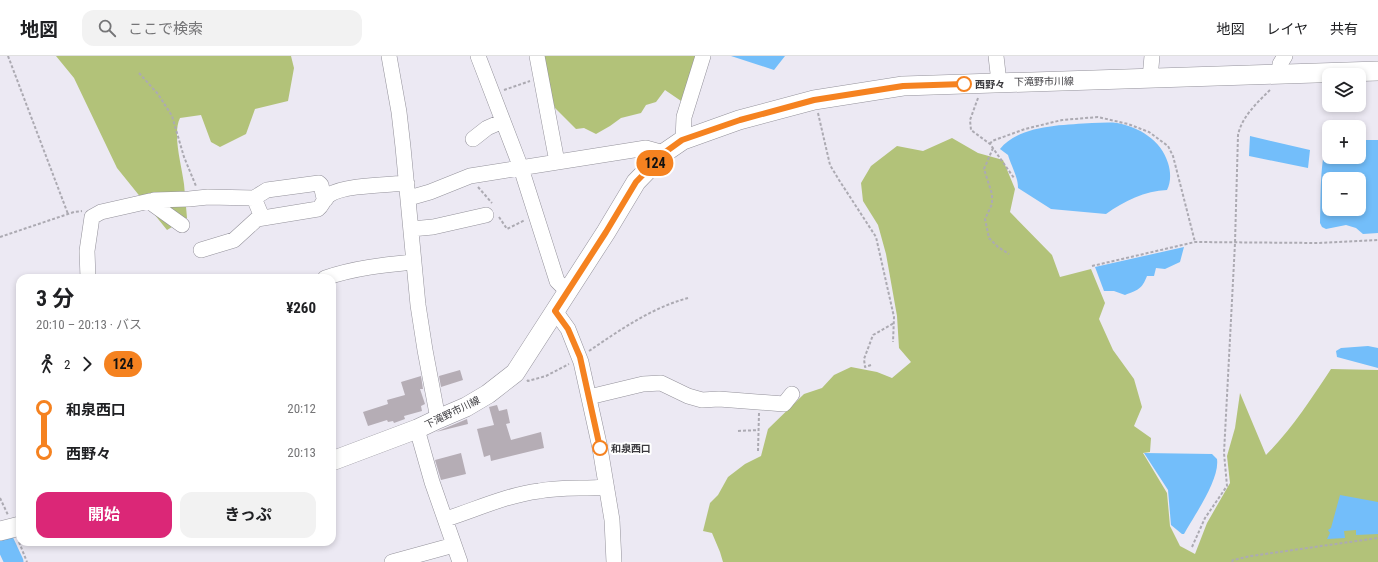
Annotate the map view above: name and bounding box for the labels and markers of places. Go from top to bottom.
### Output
marker: 西野々 [956,76,972,92]
place label: 西野々 [975,79,1005,90]
marker: 和泉西口 [592,440,608,456]
place label: 和泉西口 [611,443,651,454]

